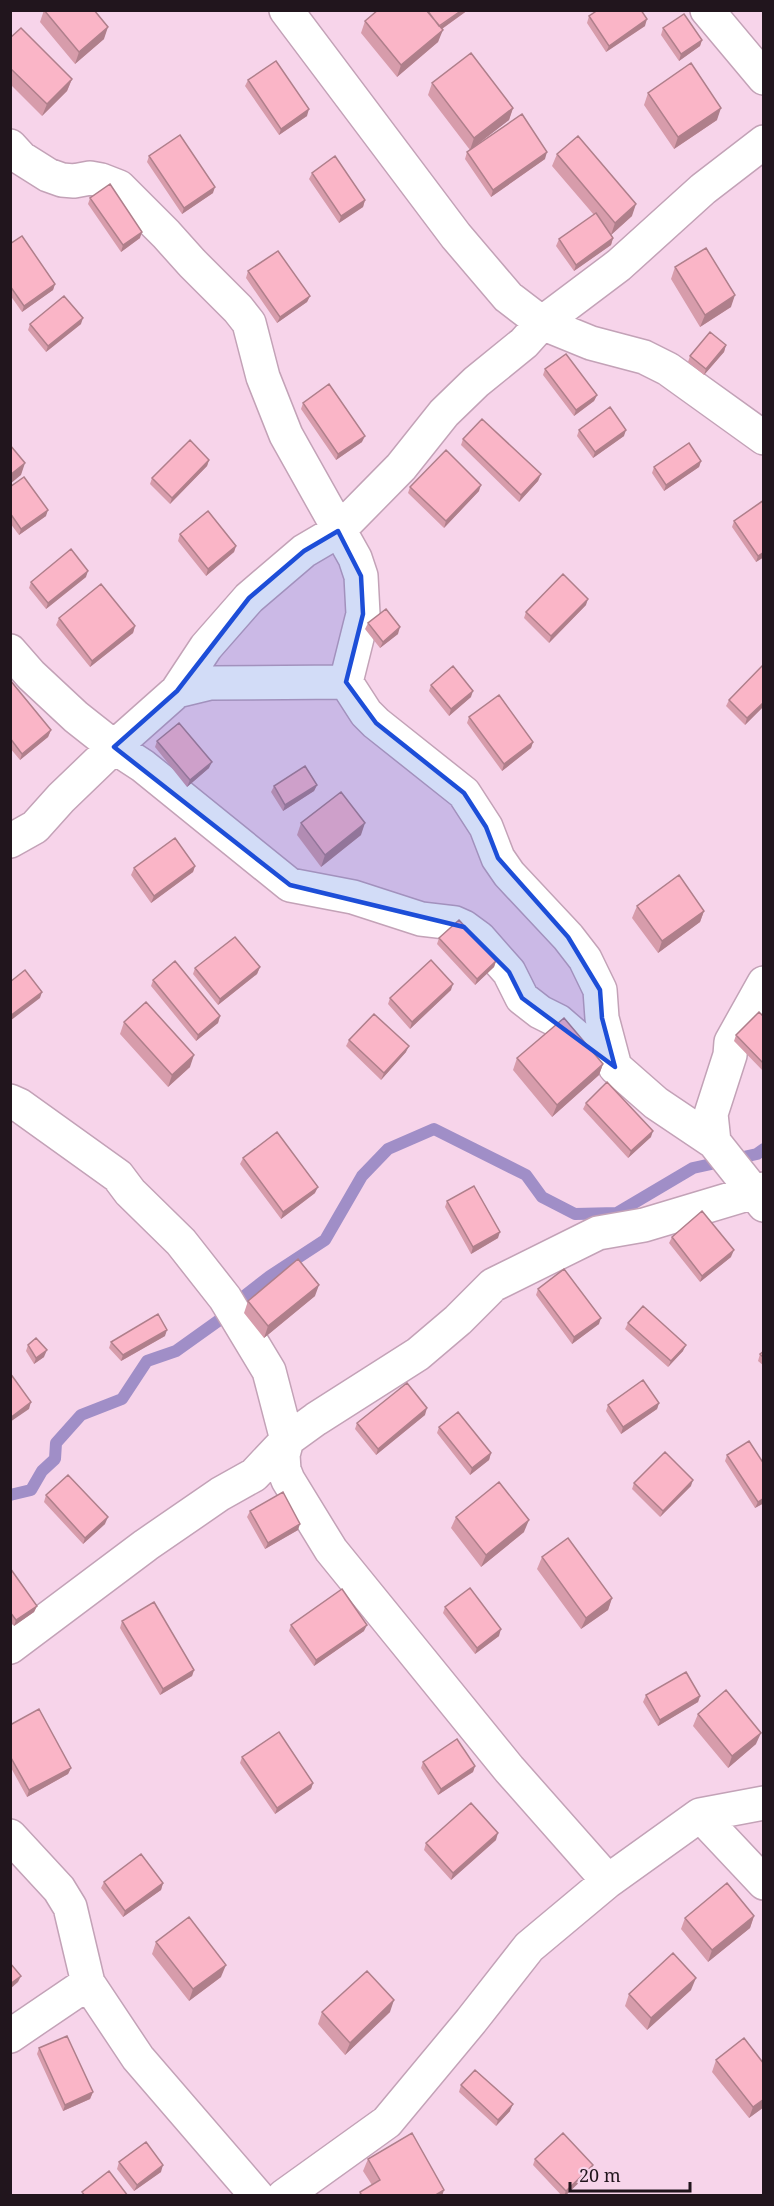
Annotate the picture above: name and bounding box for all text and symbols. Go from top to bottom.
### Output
scale bar [570,2155,690,2193]
text: 20 m [579,2163,621,2187]

